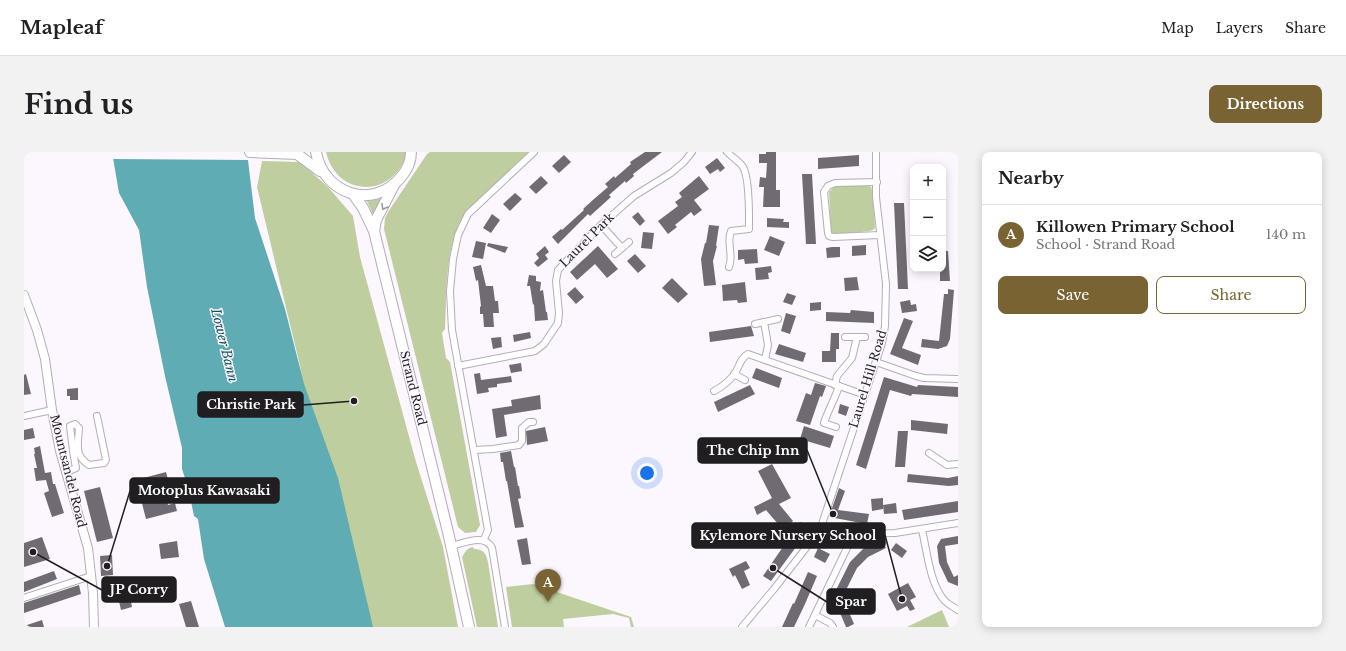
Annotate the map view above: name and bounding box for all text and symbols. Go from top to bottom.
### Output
text: Mapleaf [20,16,103,39]
text: Map [1161,19,1194,37]
text: Layers [1216,19,1263,37]
text: Share [1285,19,1326,37]
button: Directions [1209,85,1322,123]
text: Find us [24,87,134,122]
map controls [910,164,946,272]
button: + [910,164,946,200]
text: Nearby [998,168,1064,189]
button: − [910,200,946,236]
one-way arrow [381,203,388,210]
street label: Laurel Park [556,209,618,270]
text: Killowen Primary School [1036,217,1235,236]
text: A [1006,226,1016,243]
text: 140 m [1266,226,1306,243]
button: layers [910,236,946,272]
text: School · Strand Road [1036,236,1175,253]
button: Save [998,276,1148,314]
button: Share [1156,276,1306,314]
water label: Lower Bann [207,306,242,384]
street label: Laurel Hill Road [845,328,890,430]
street label: Strand Road [397,349,430,427]
callout: Christie Park [198,392,303,417]
text: Christie Park [206,396,296,413]
street label: Mountsandel Road [47,413,90,529]
callout: The Chip Inn [698,438,807,463]
text: The Chip Inn [707,442,800,459]
your location [637,463,657,483]
callout: Motoplus Kawasaki [130,478,279,503]
text: Motoplus Kawasaki [138,482,271,499]
callout: Kylemore Nursery School [692,523,885,548]
text: Kylemore Nursery School [700,527,877,544]
pin: A [535,569,561,602]
callout: JP Corry [102,577,176,602]
text: JP Corry [107,581,169,598]
callout: Spar [827,589,875,614]
text: Spar [835,593,867,610]

